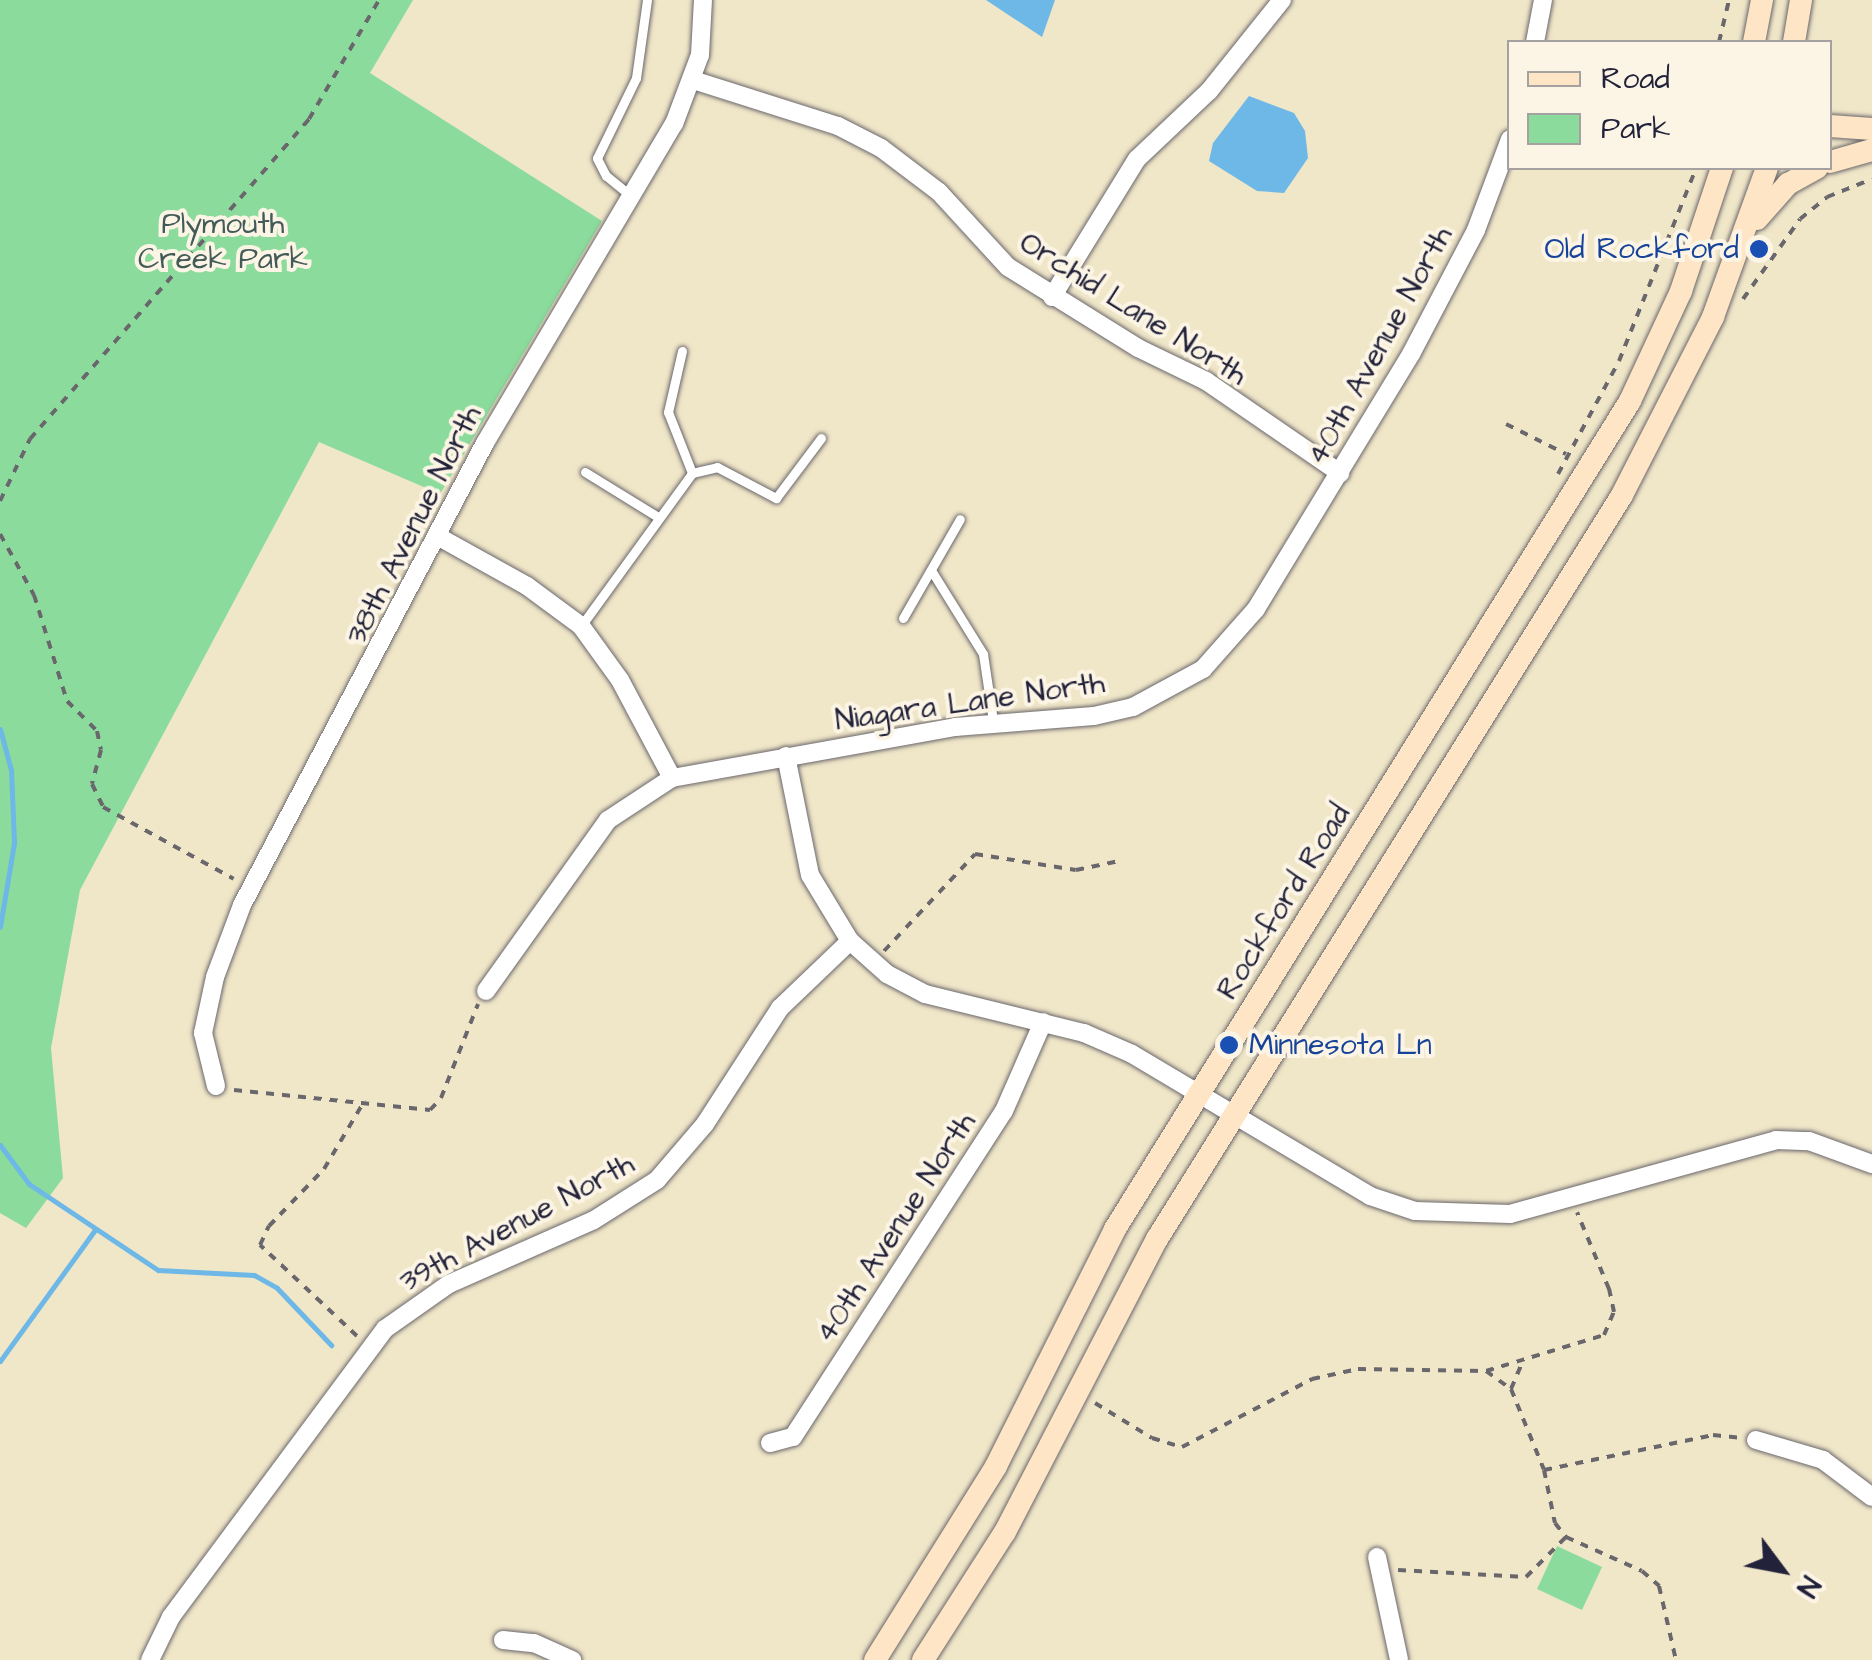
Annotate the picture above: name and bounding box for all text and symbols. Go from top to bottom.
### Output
legend [1507,40,1832,170]
text: Road [1601,58,1670,100]
text: Park [1601,108,1670,150]
park label: Plymouth Creek Park [138,206,308,276]
street label: 40th Avenue North [1300,220,1460,472]
street label: Orchid Lane North [1013,225,1253,393]
place label: Old Rockford [1544,231,1739,267]
marker: Old Rockford [1748,238,1770,260]
street label: 38th Avenue North [338,400,490,650]
street label: Niagara Lane North [833,665,1107,739]
street label: Rockford Road [1210,798,1358,1006]
place label: Minnesota Ln [1249,1027,1432,1063]
marker: Minnesota Ln [1218,1034,1240,1056]
street label: 40th Avenue North [808,1106,984,1350]
street label: 39th Avenue North [394,1146,640,1300]
north arrow [1732,1520,1832,1620]
text: N [1787,1568,1829,1604]

